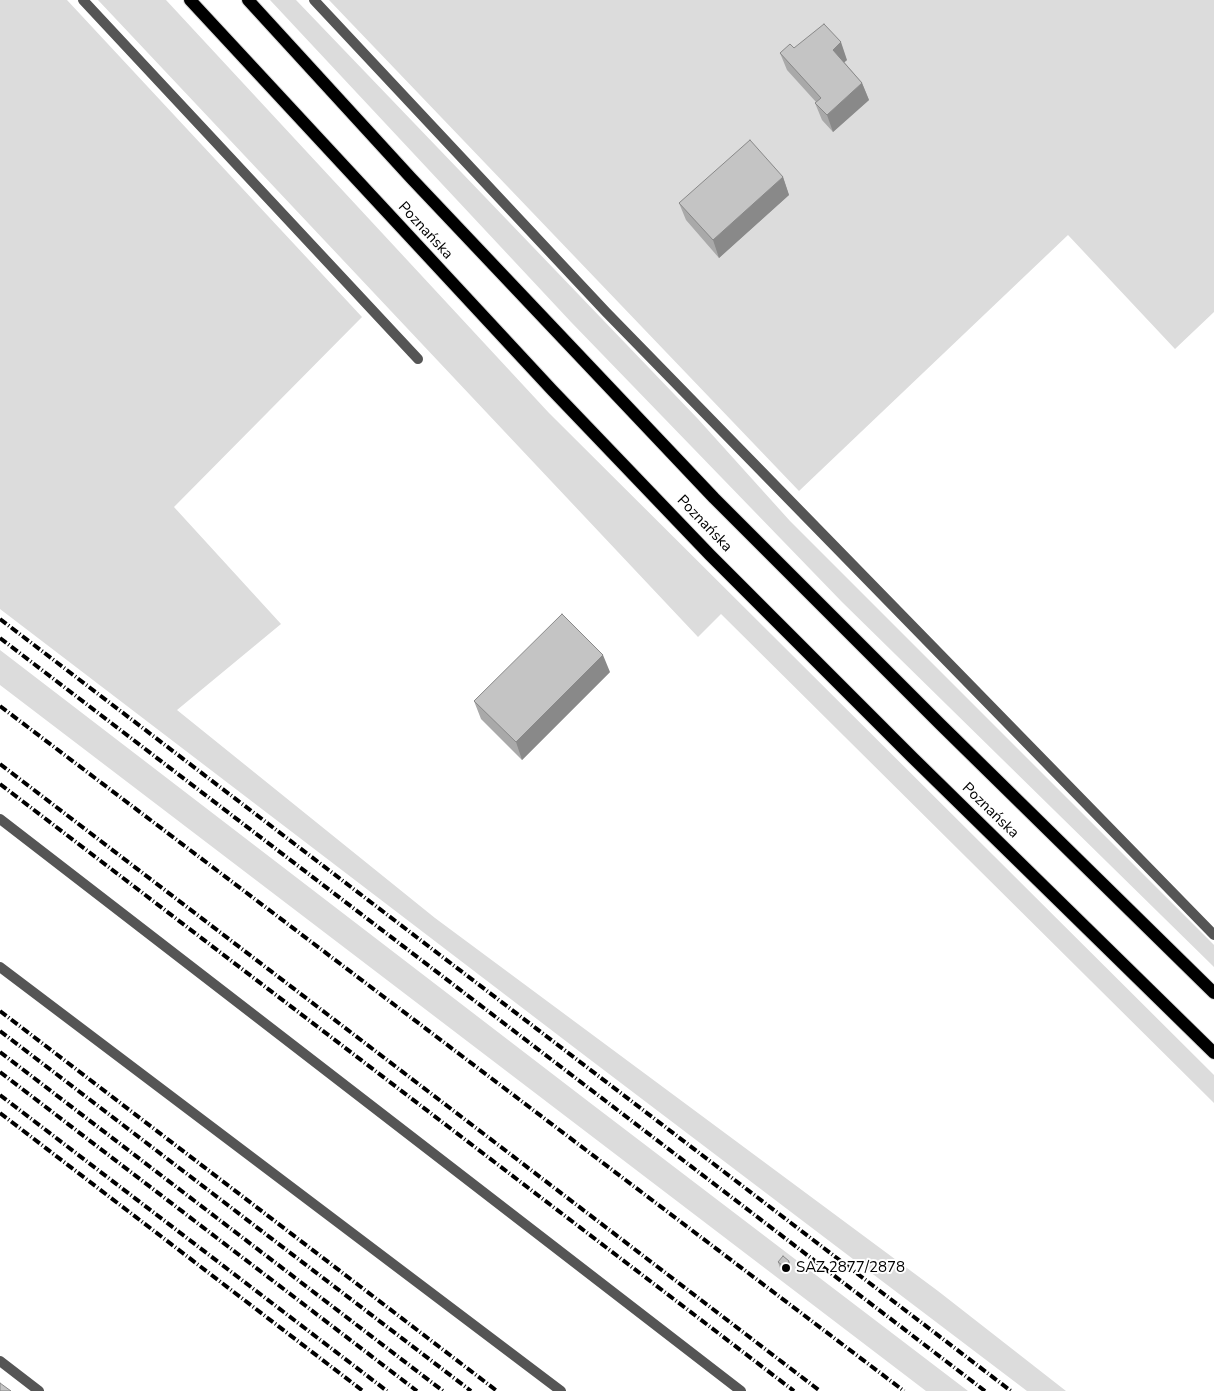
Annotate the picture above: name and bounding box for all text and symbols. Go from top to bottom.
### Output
street label: Poznańska [394,199,456,263]
street label: Poznańska [673,492,735,556]
street label: Poznańska [958,780,1022,842]
place label: SAZ 2877/2878 [796,1259,905,1277]
marker: SAZ 2877/2878 [780,1262,792,1274]

